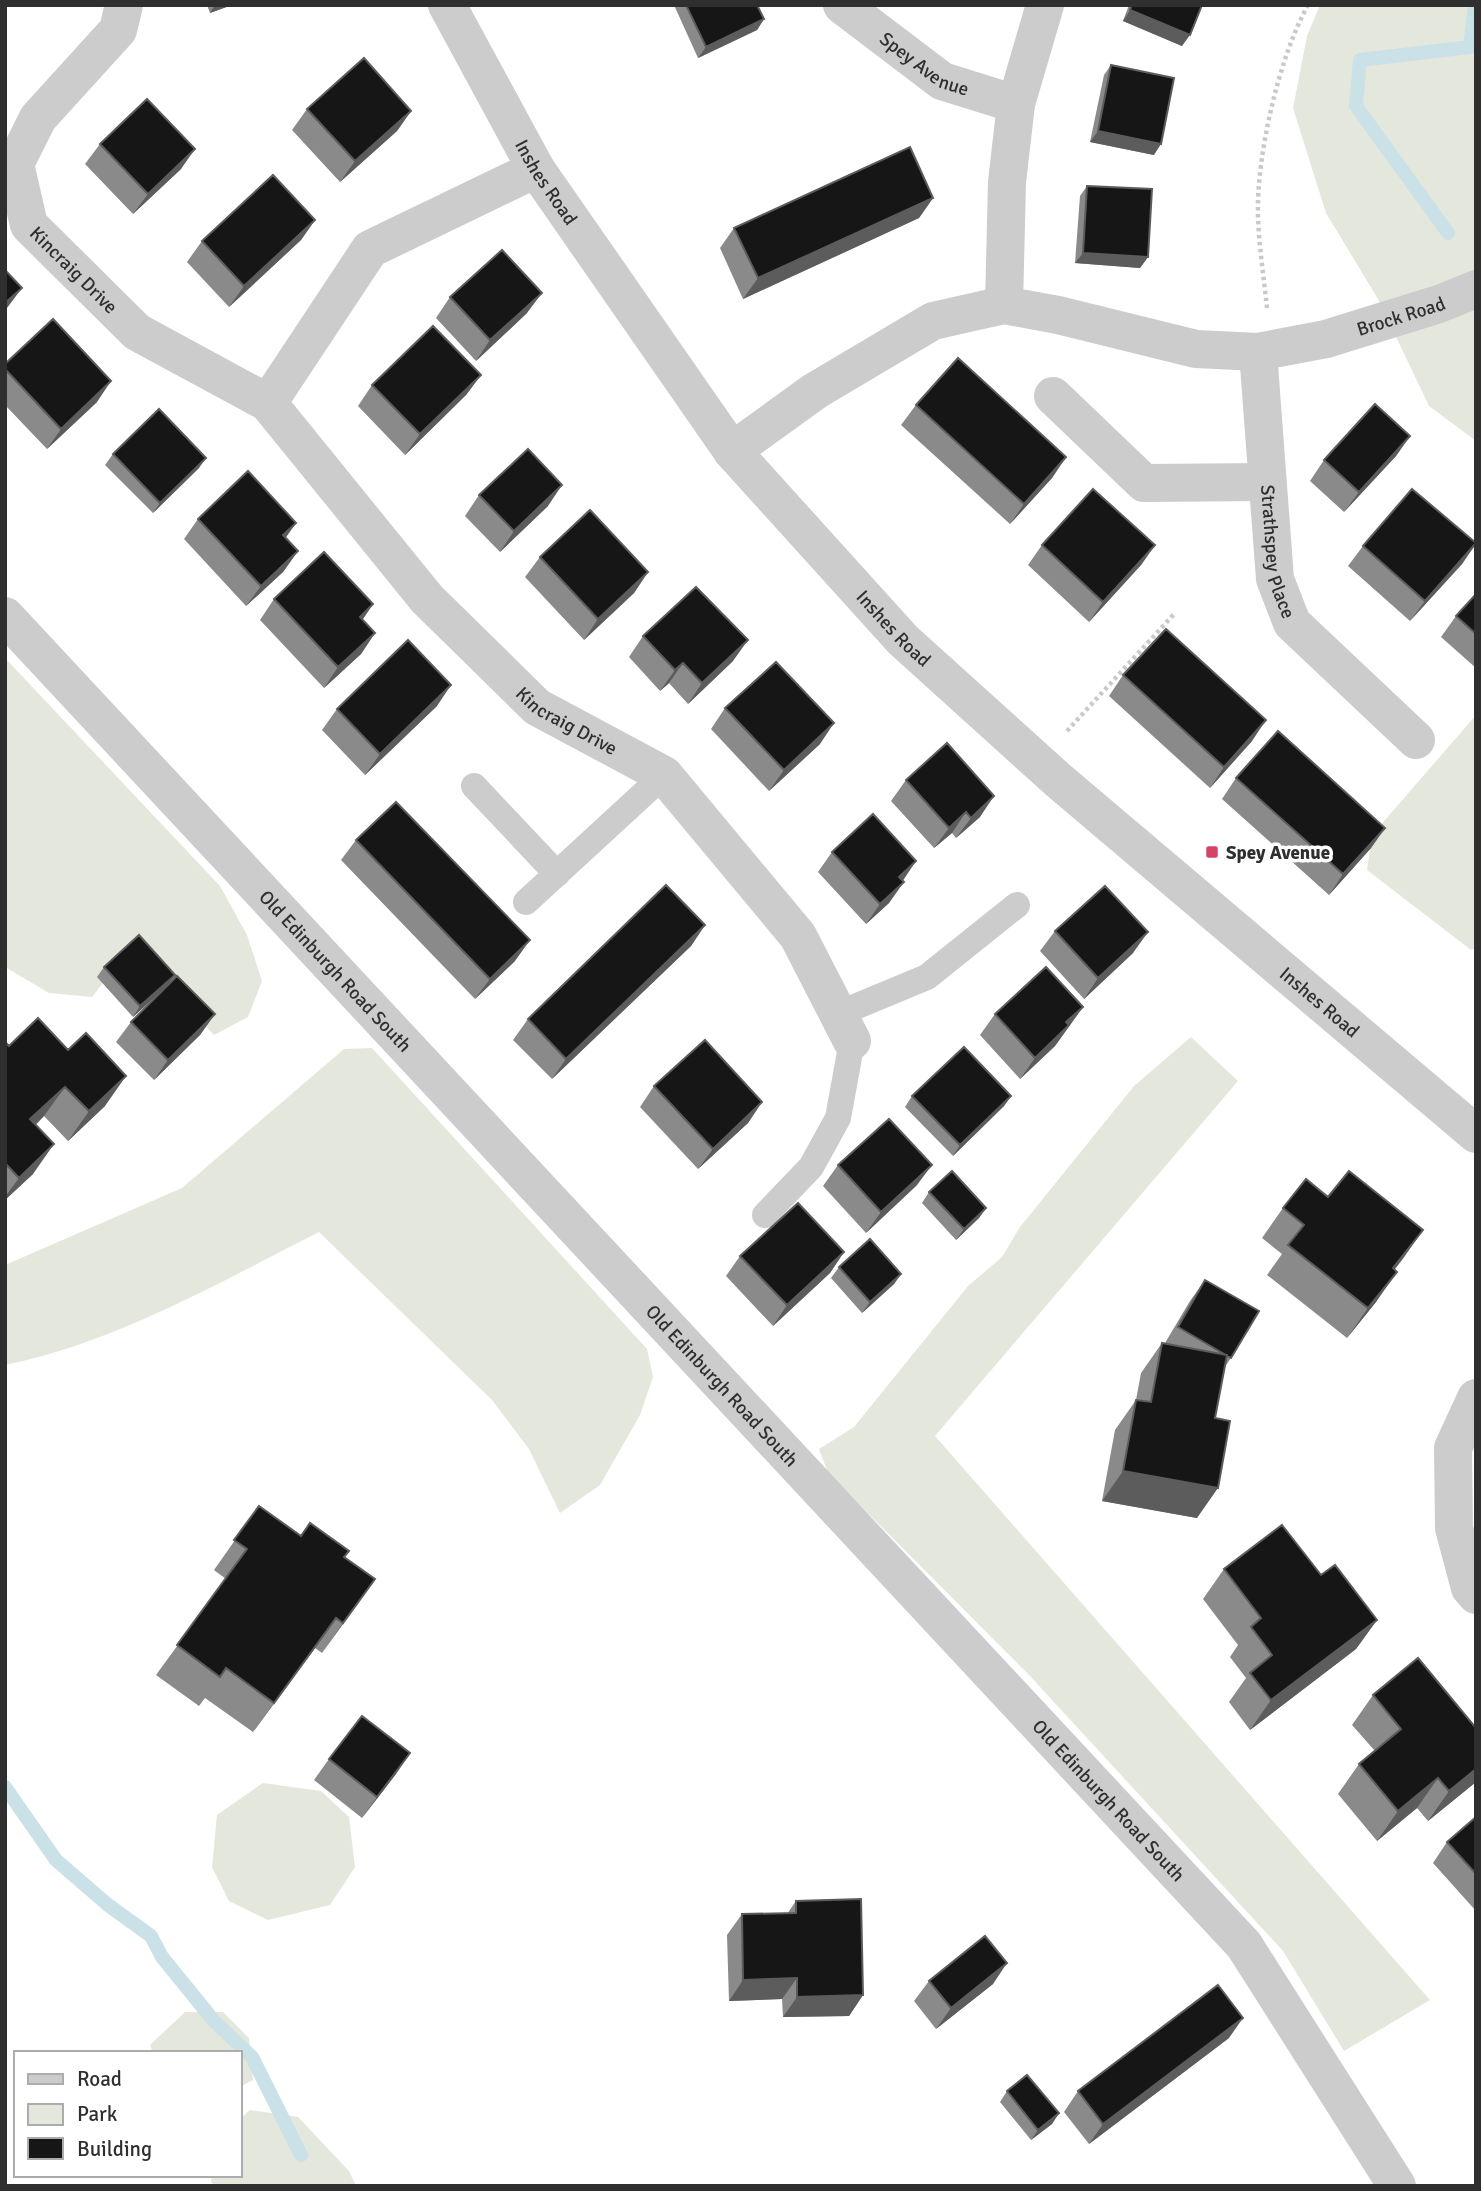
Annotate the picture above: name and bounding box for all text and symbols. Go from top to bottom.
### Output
street label: Spey Avenue [875,27,972,102]
street label: Inshes Road [509,135,582,230]
street label: Kincraig Drive [24,222,122,319]
street label: Brock Road [1354,292,1449,342]
street label: Strathspey Place [1255,484,1300,622]
street label: Inshes Road [851,585,935,672]
street label: Kincraig Drive [510,682,621,761]
place label: Spey Avenue [1226,841,1330,865]
marker: Spey Avenue [1204,844,1220,860]
street label: Old Edinburgh Road South [254,885,416,1057]
street label: Inshes Road [1274,962,1364,1043]
street label: Old Edinburgh Road South [640,1300,803,1472]
street label: Old Edinburgh Road South [1027,1715,1190,1887]
legend [14,2051,242,2177]
text: Road [77,2066,122,2092]
text: Park [77,2101,118,2127]
text: Building [77,2136,152,2162]

